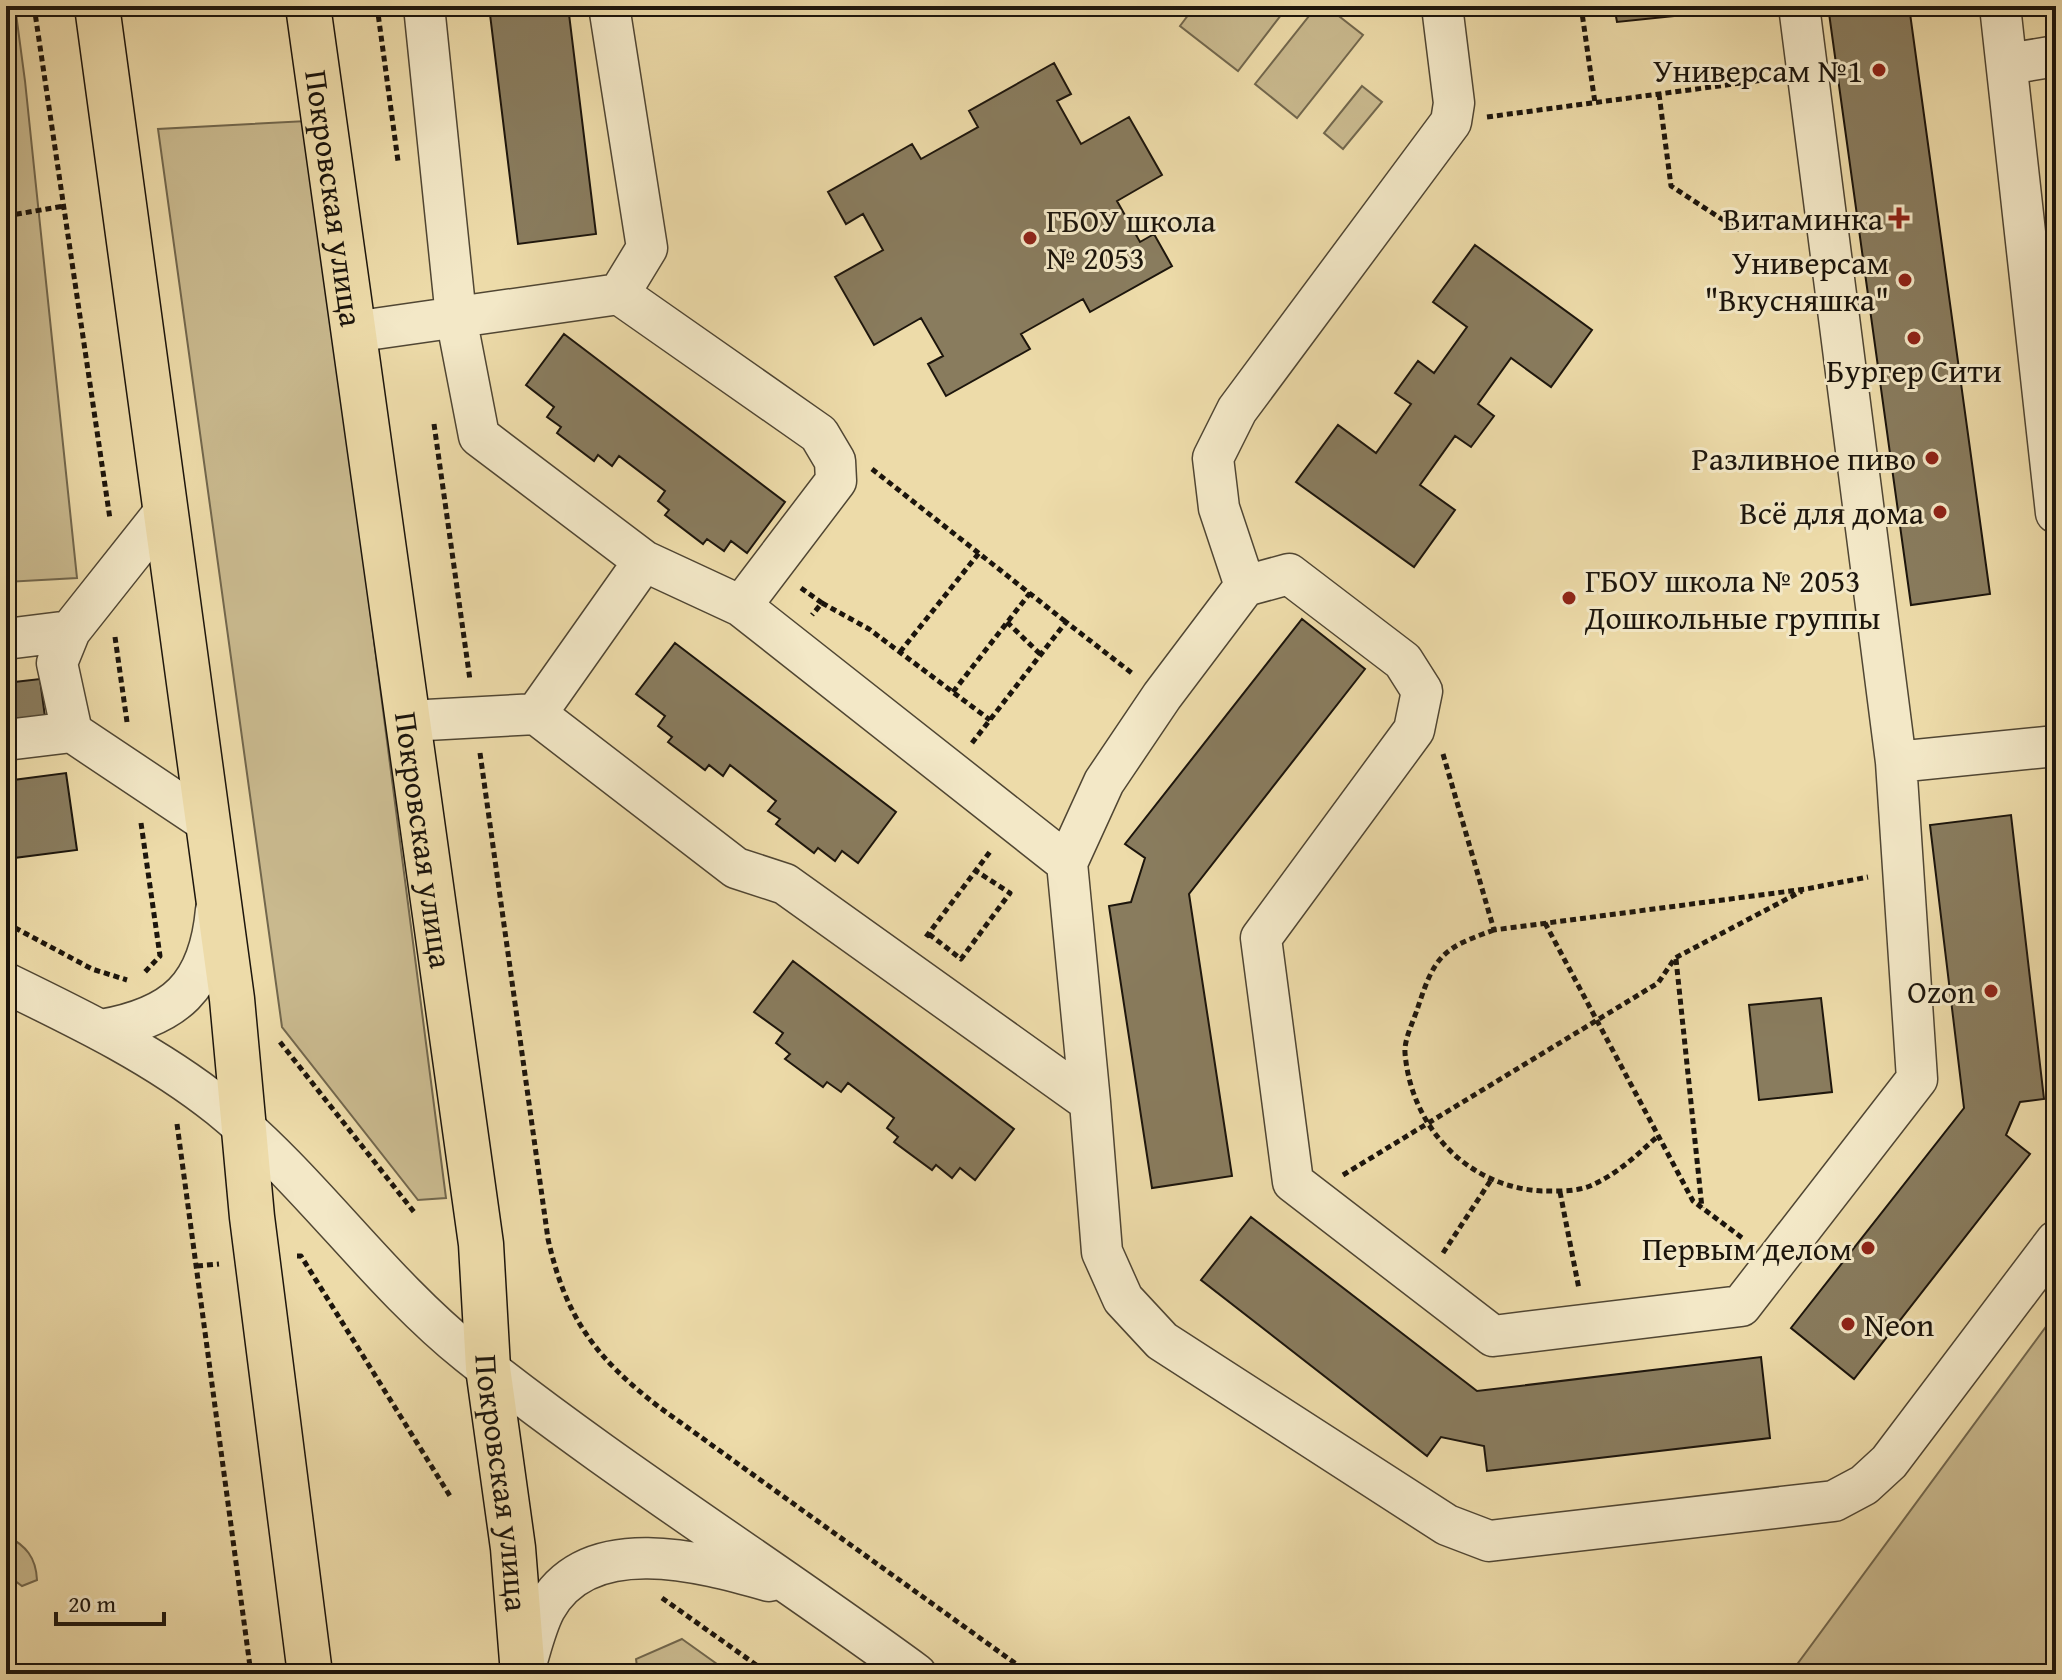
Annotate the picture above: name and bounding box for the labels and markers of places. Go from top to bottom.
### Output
place label: Универсам №1 [1653,47,1863,94]
marker: Универсам №1 [1870,61,1888,79]
place label: Витаминка [1723,195,1884,242]
place label: ГБОУ школа № 2053 [1046,197,1217,281]
marker: Витаминка [1890,209,1908,227]
marker: ГБОУ школа № 2053 [1021,229,1039,247]
place label: Универсам "Вкусняшка" [1705,239,1889,323]
marker: Универсам "Вкусняшка" [1896,271,1914,289]
marker: Бургер Сити [1905,329,1923,347]
place label: Бургер Сити [1826,347,2002,394]
place label: Разливное пиво [1691,435,1916,482]
marker: Разливное пиво [1923,449,1941,467]
place label: Всё для дома [1740,489,1925,536]
marker: Всё для дома [1931,503,1949,521]
place label: ГБОУ школа № 2053 Дошкольные группы [1584,557,1880,641]
marker: ГБОУ школа № 2053 Дошкольные группы [1560,589,1578,607]
place label: Ozon [1907,968,1975,1015]
marker: Ozon [1982,982,2000,1000]
place label: Первым делом [1642,1225,1852,1272]
marker: Первым делом [1859,1239,1877,1257]
place label: Neon [1864,1301,1934,1348]
marker: Neon [1839,1315,1857,1333]

